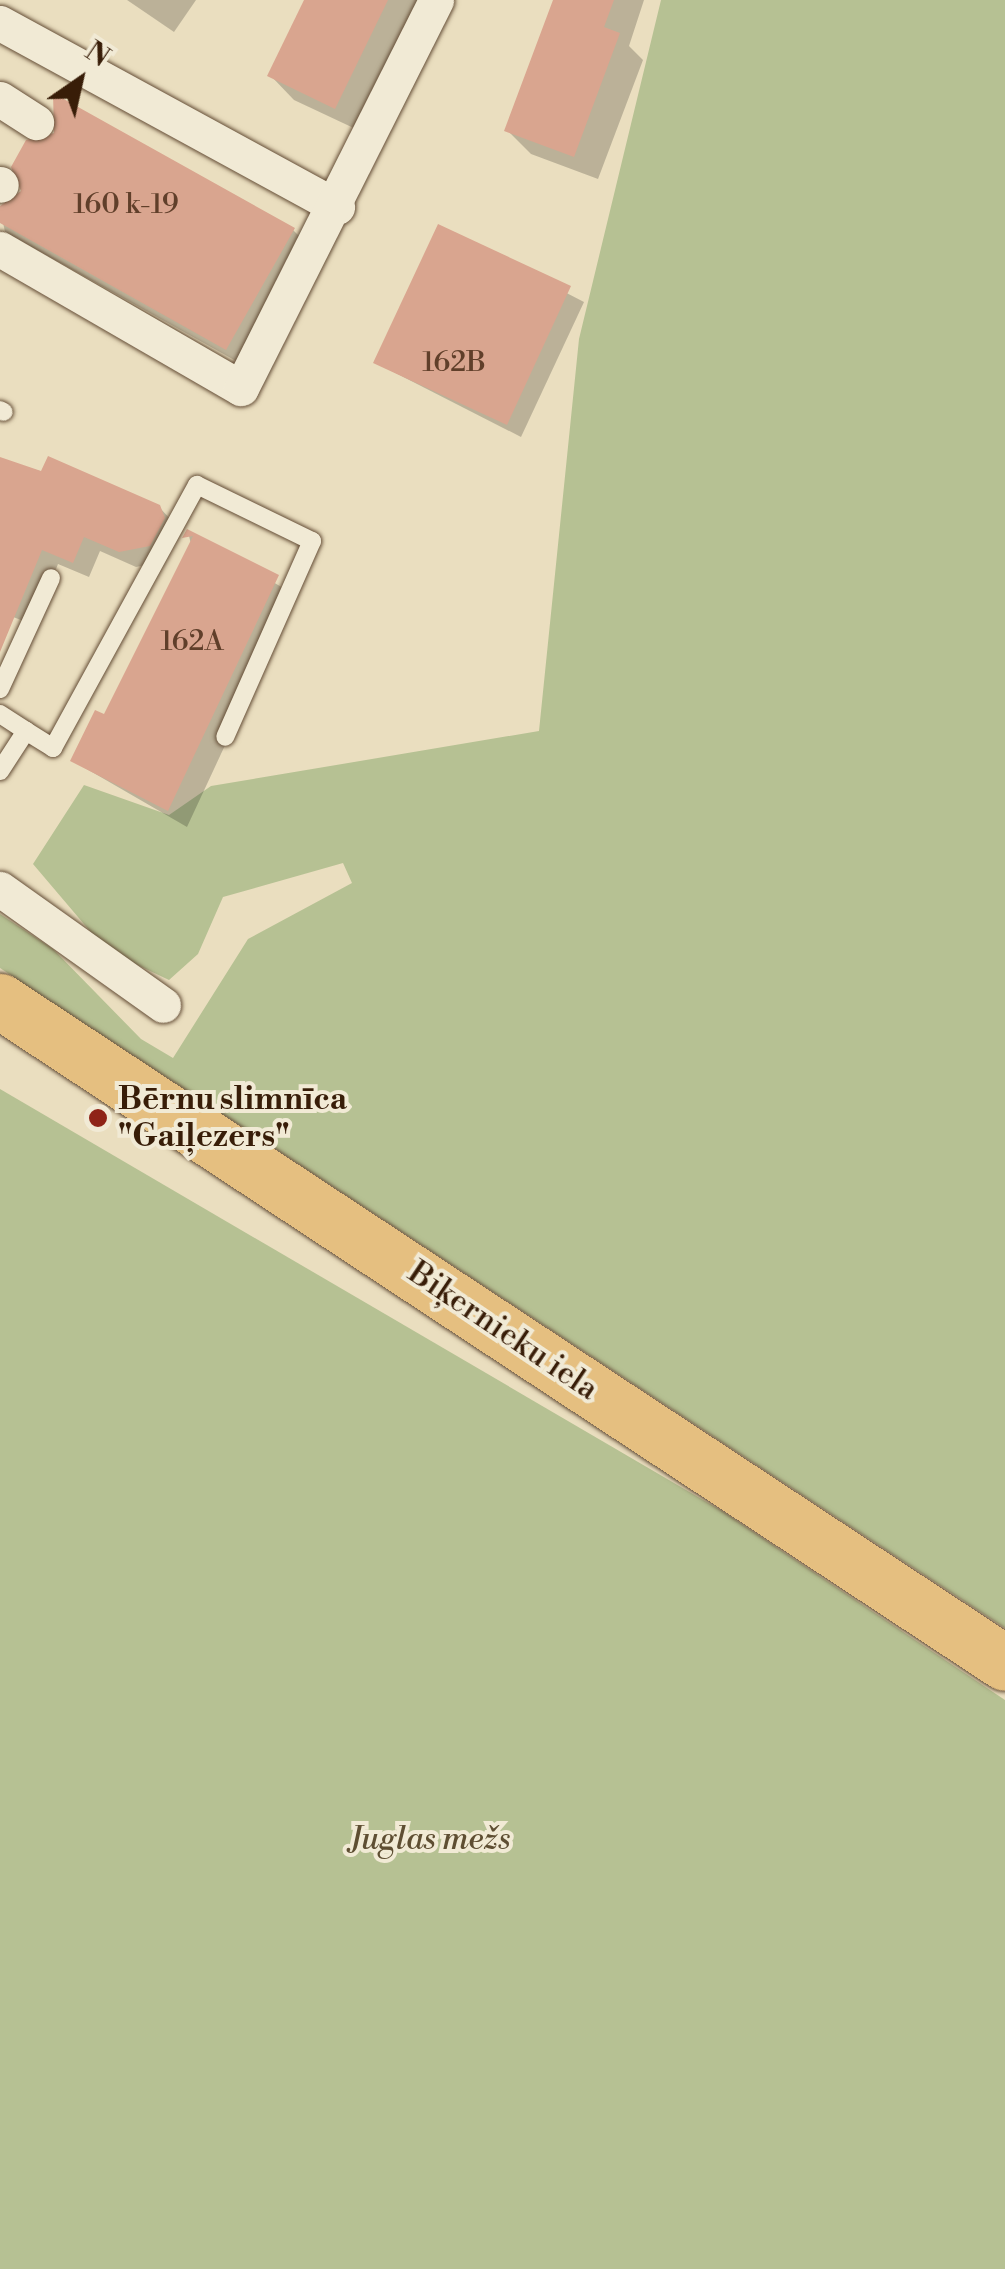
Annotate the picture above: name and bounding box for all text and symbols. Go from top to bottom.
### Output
north arrow [30,30,130,130]
text: N [78,34,116,75]
house number: 160 k-19 [73,188,179,222]
house number: 162B [422,346,486,380]
house number: 162A [160,625,224,659]
place label: Bērnu slimnīca "Gaiļezers" [118,1081,347,1156]
marker: Bērnu slimnīca "Gaiļezers" [87,1107,109,1129]
street label: Biķernieku iela [401,1253,605,1409]
park label: Juglas mežs [350,1820,510,1858]

